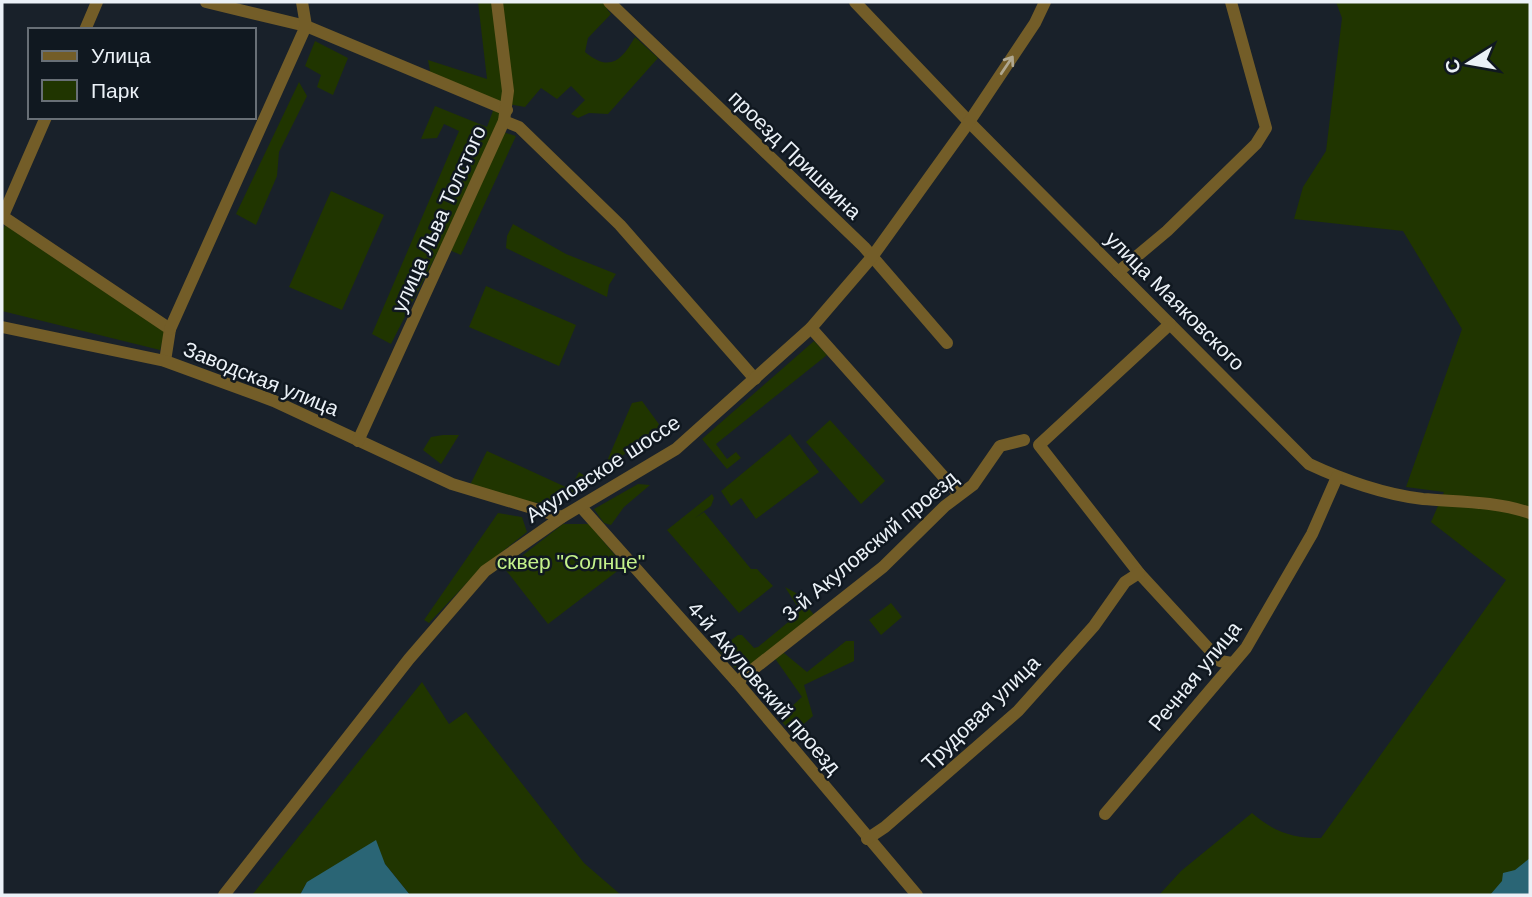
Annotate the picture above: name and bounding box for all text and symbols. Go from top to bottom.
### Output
legend [28,28,256,119]
north arrow [1434,28,1504,98]
text: Улица [91,44,151,67]
one-way arrow [999,56,1014,75]
text: С [1441,57,1464,75]
text: Парк [91,79,139,102]
street label: проезд Пришвина [725,86,866,224]
street label: улица Льва Толстого [387,122,490,316]
street label: улица Маяковского [1101,226,1250,375]
street label: Заводская улица [180,337,343,420]
street label: Акуловское шоссе [521,410,684,527]
street label: 3-й Акуловский проезд [778,466,962,626]
park label: сквер "Солнце" [497,550,645,573]
street label: 4-й Акуловский проезд [683,597,846,779]
street label: Речная улица [1144,616,1246,735]
street label: Трудовая улица [917,651,1044,775]

